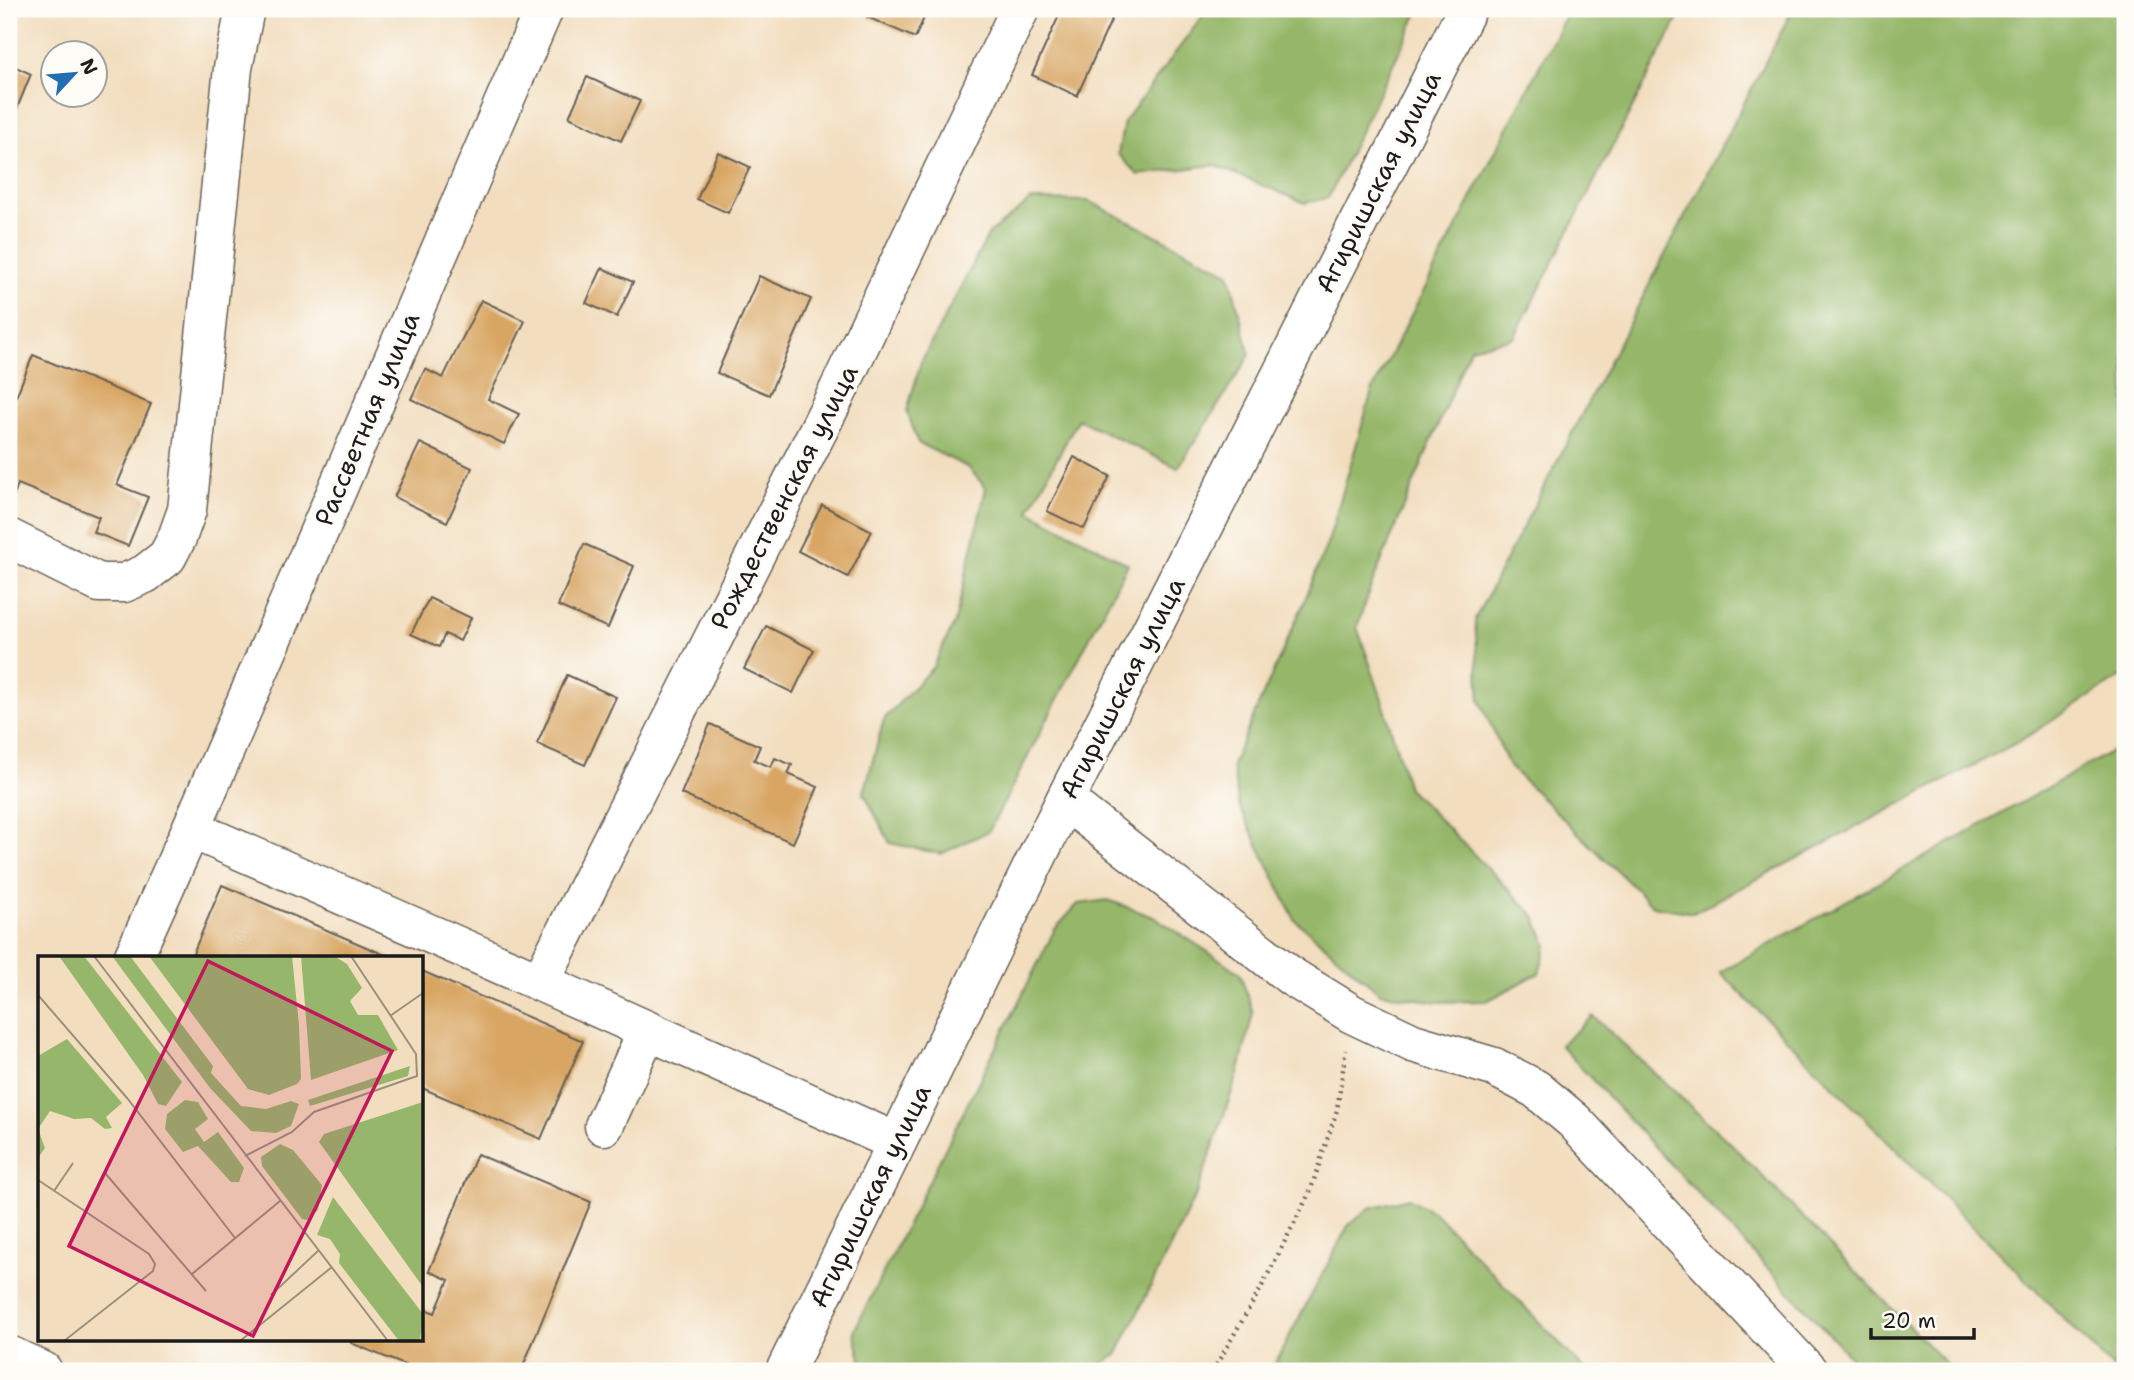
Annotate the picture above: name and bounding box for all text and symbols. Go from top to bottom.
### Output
north arrow [38,38,108,108]
text: N [74,55,103,79]
street label: Агиришская улица [1306,65,1449,299]
street label: Рассветная улица [306,307,427,531]
street label: Рождественская улица [701,358,866,635]
street label: Агиришская улица [1050,571,1193,805]
inset map [38,956,424,1342]
street label: Агиришская улица [800,1078,939,1313]
scale bar [1871,1296,1975,1340]
text: 20 m [1882,1307,1936,1335]

